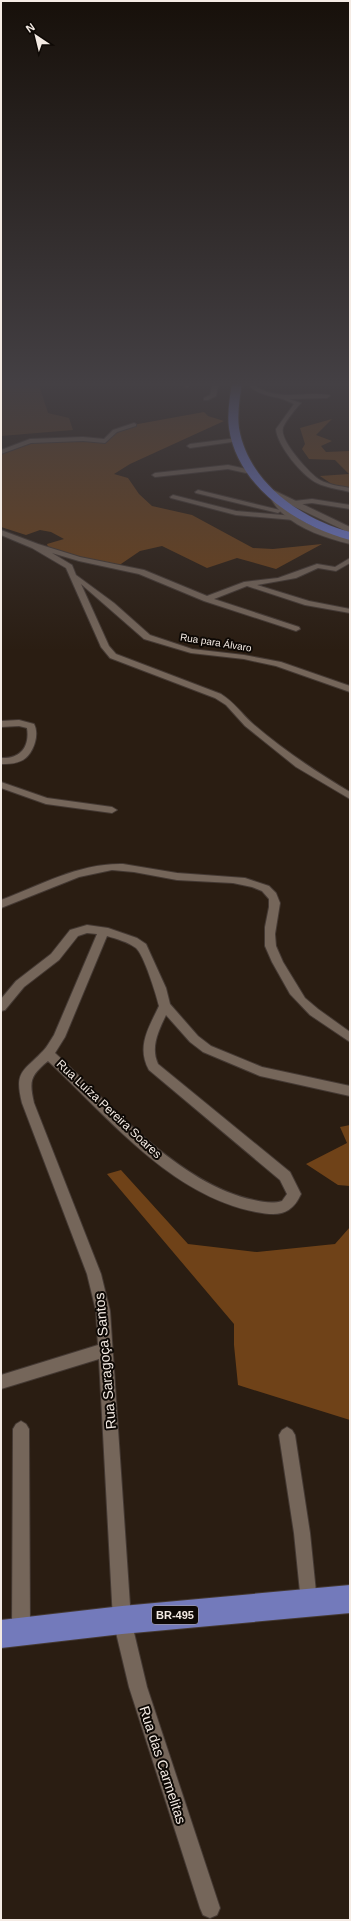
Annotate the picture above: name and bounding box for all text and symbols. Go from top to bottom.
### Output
north arrow [16,16,56,56]
text: N [24,21,37,35]
street label: Rua para Álvaro [179,630,253,654]
street label: Rua Luíza Pereira Soares [54,1057,164,1161]
street label: Rua Saragoça Santos [91,1292,119,1430]
road number: BR-495 [152,1606,198,1624]
street label: Rua das Carmelitas [136,1704,190,1826]

